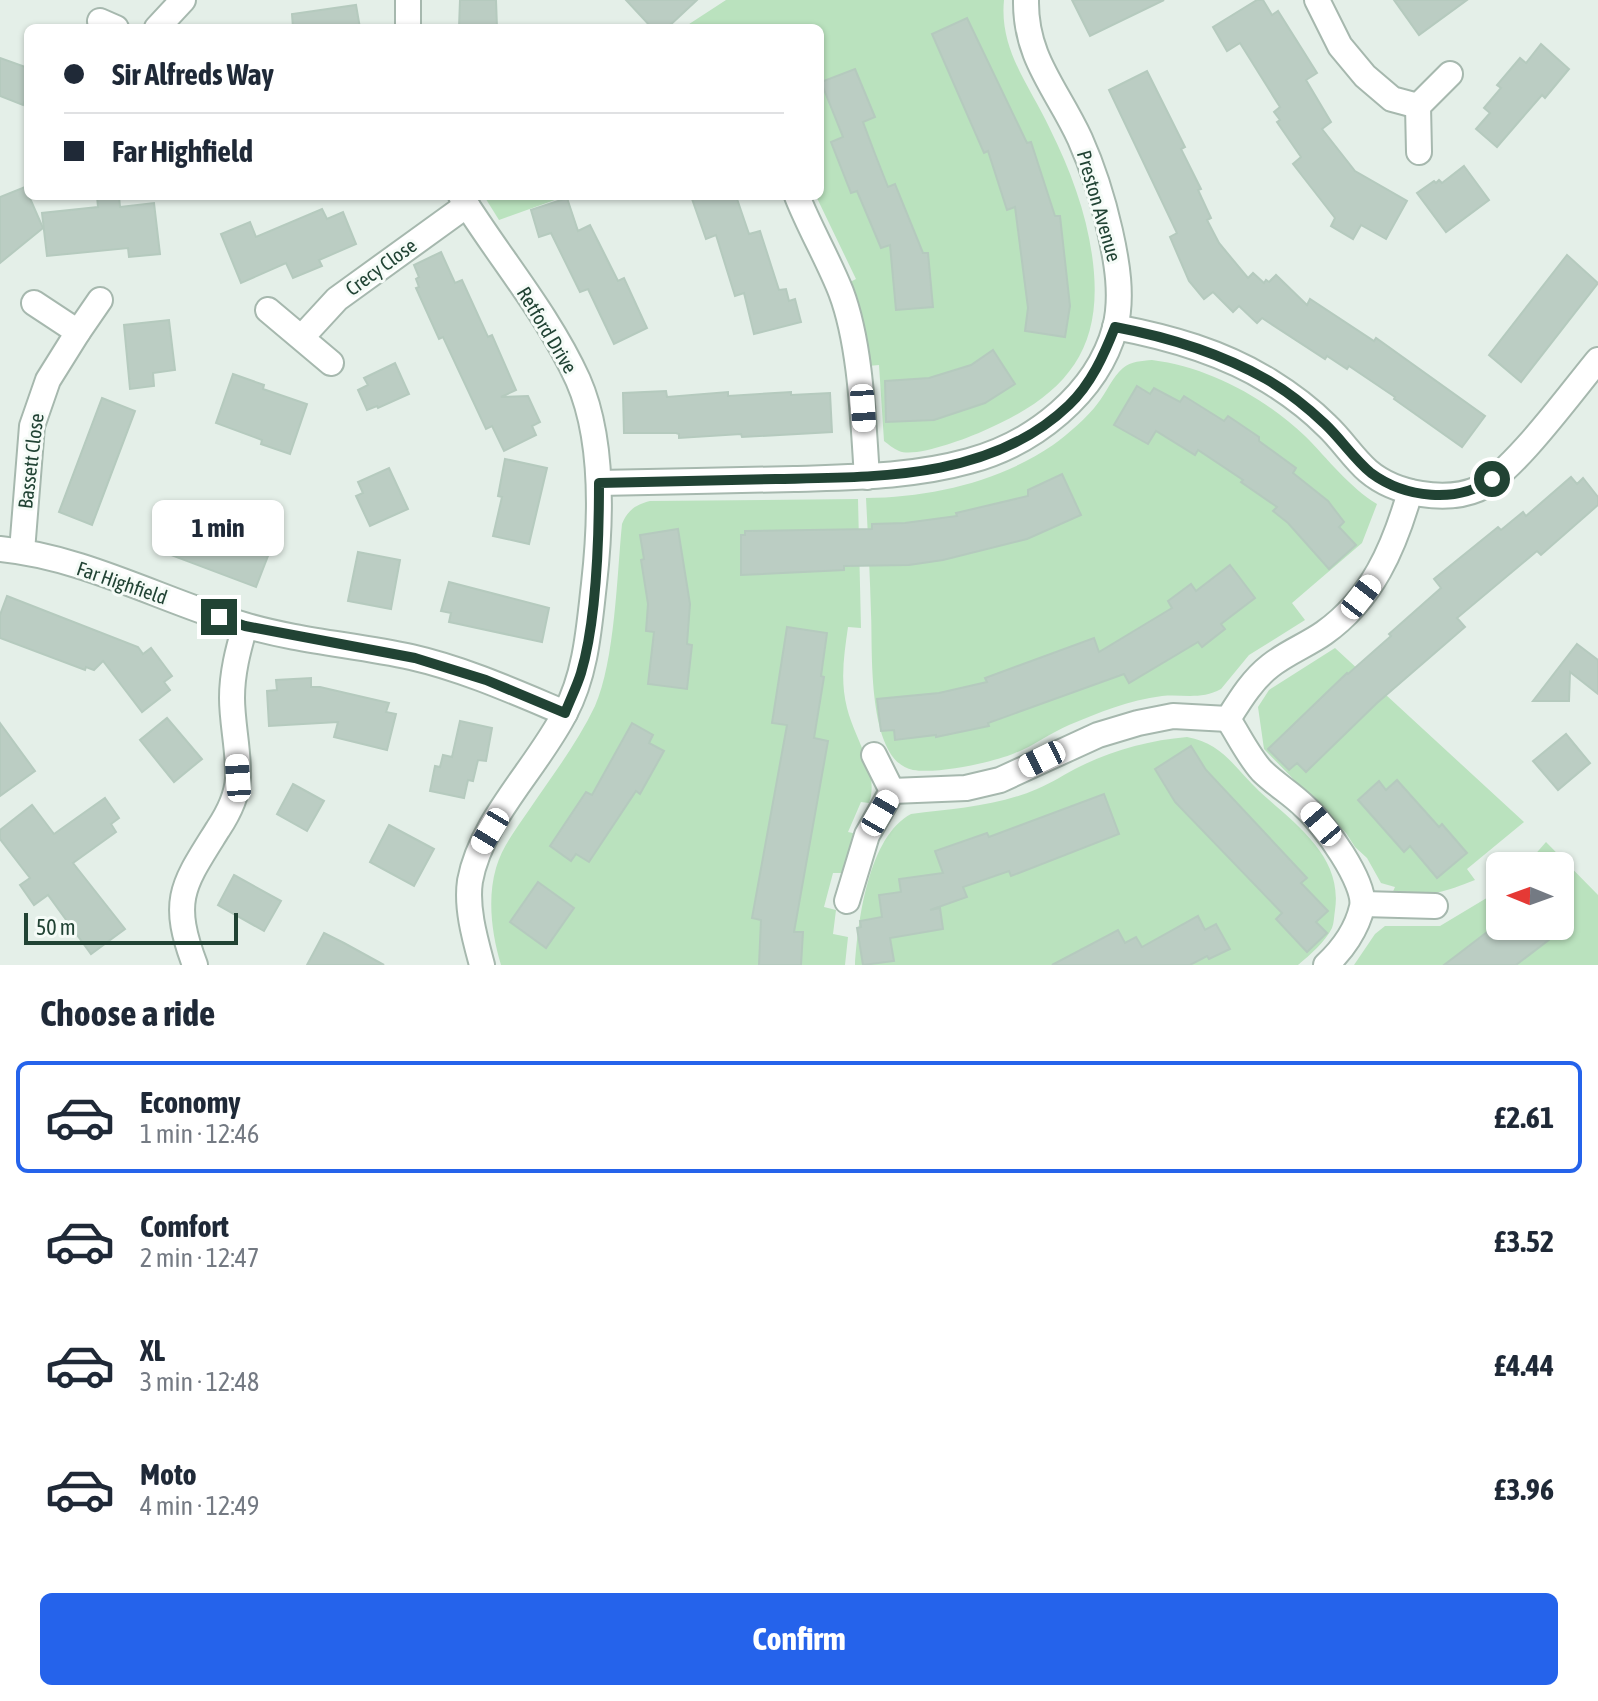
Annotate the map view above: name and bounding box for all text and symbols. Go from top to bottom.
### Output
text: Sir Alfreds Way [112,57,274,91]
text: Far Highfield [112,134,253,168]
street label: Preston Avenue [1073,148,1126,264]
street label: Crecy Close [341,233,421,300]
street label: Retford Drive [513,282,582,377]
car [849,383,877,433]
street label: Bassett Close [13,412,48,510]
route start [1474,461,1510,497]
callout: 1 min [153,501,285,557]
text: 1 min [191,513,245,543]
street label: Far Highfield [74,556,170,609]
car [1337,571,1385,623]
route end [201,599,237,635]
car [1015,738,1069,780]
car [224,753,252,803]
car [858,786,902,840]
car [1296,798,1346,850]
car [467,804,513,858]
north arrow [1486,852,1574,940]
map controls [1486,852,1574,940]
scale bar [24,909,238,945]
text: 50 m [36,914,76,940]
text: Choose a ride [40,992,215,1034]
icon: car [44,1081,116,1153]
text: Economy [140,1085,241,1119]
text: £2.61 [1494,1100,1554,1134]
text: 1 min · 12:46 [140,1119,259,1149]
icon: car [44,1205,116,1277]
text: Comfort [140,1209,229,1243]
text: £3.52 [1494,1224,1554,1258]
text: 2 min · 12:47 [140,1243,259,1273]
icon: car [44,1329,116,1401]
text: XL [140,1333,165,1367]
text: £4.44 [1494,1348,1554,1382]
text: 3 min · 12:48 [140,1367,259,1397]
icon: car [44,1453,116,1525]
text: Moto [140,1457,197,1491]
text: £3.96 [1494,1472,1554,1506]
text: 4 min · 12:49 [140,1491,259,1521]
button: Confirm [40,1593,1558,1685]

